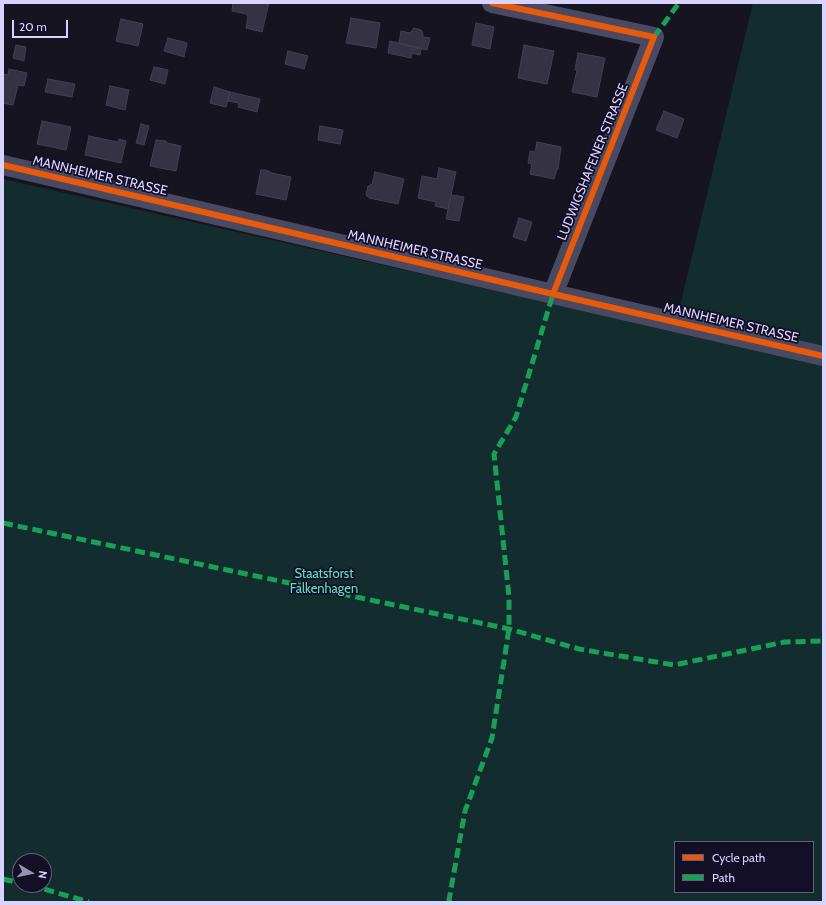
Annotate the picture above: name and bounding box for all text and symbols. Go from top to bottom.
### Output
scale bar [14,12,70,38]
text: 20 m [19,19,47,34]
street label: LUDWIGSHAFENER STRASSE [554,81,632,243]
street label: MANNHEIMER STRASSE [31,153,169,199]
street label: MANNHEIMER STRASSE [346,227,484,273]
street label: MANNHEIMER STRASSE [662,300,800,346]
park label: Staatsforst Falkenhagen [290,566,358,597]
legend [674,841,814,893]
text: Cycle path [712,850,765,865]
north arrow [12,853,52,893]
text: N [35,870,50,880]
text: Path [712,870,735,885]

